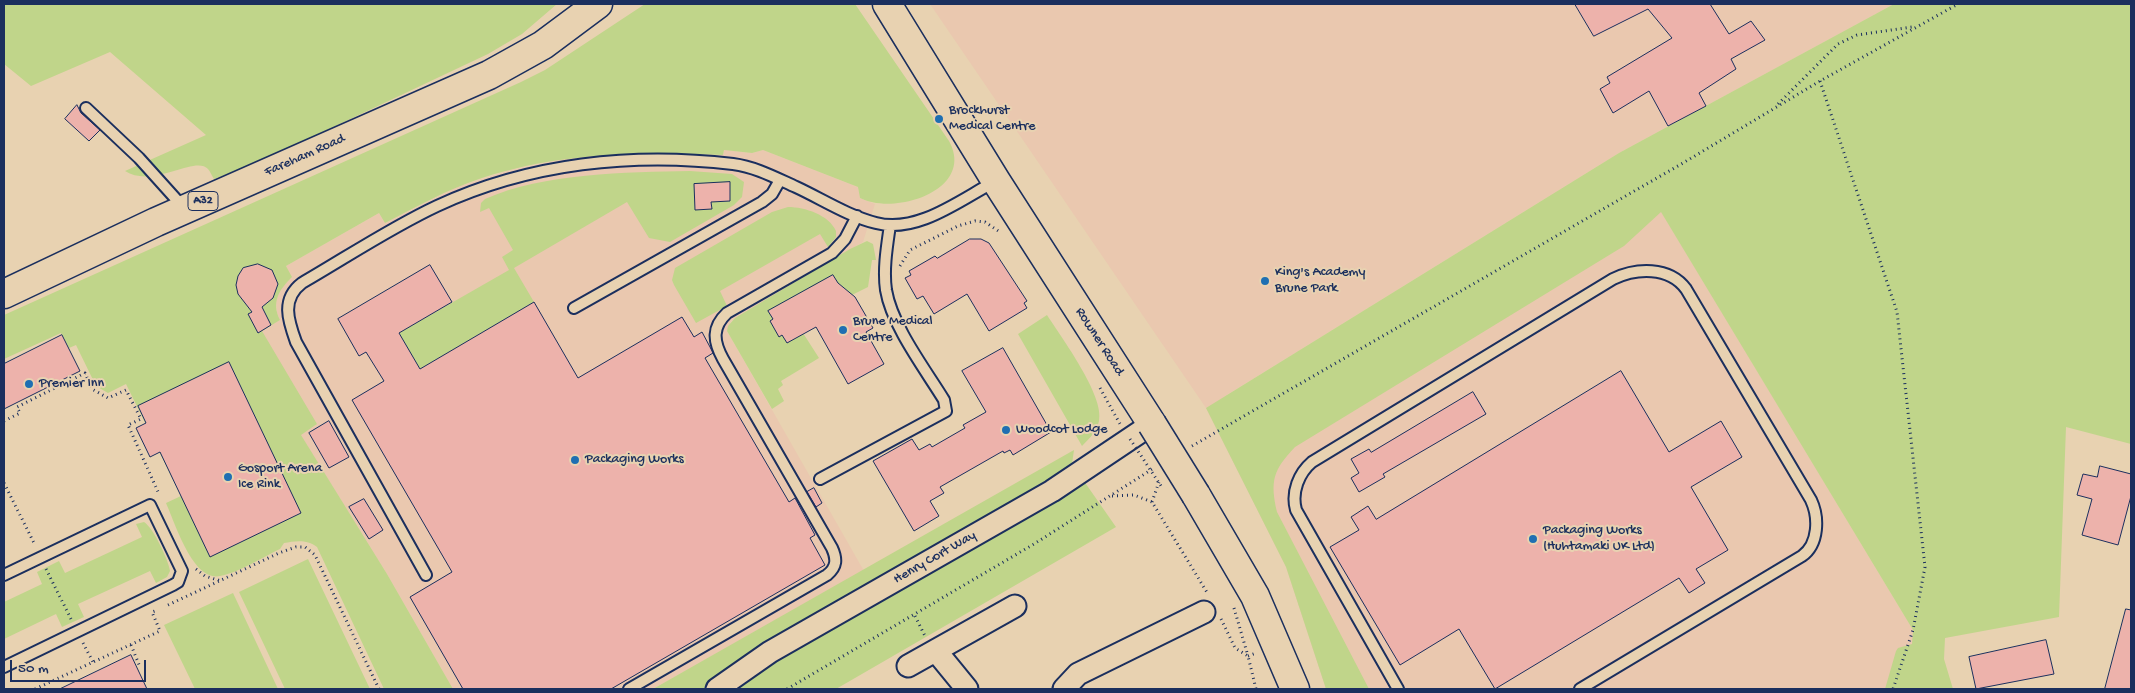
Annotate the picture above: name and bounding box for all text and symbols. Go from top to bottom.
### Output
place label: Brockhurst Medical Centre [949,103,1035,136]
marker: Brockhurst Medical Centre [933,113,945,125]
street label: Fareham Road [262,131,348,181]
road number: A32 [188,192,218,210]
place label: King's Academy Brune Park [1275,265,1365,298]
marker: King's Academy Brune Park [1259,275,1271,287]
street label: Rowner Road [1071,305,1127,379]
place label: Brune Medical Centre [853,314,933,347]
marker: Brune Medical Centre [837,324,849,336]
place label: Premier Inn [39,376,104,392]
marker: Premier Inn [23,378,35,390]
place label: Woodcot Lodge [1016,422,1107,438]
marker: Woodcot Lodge [1000,424,1012,436]
place label: Packaging Works [585,452,684,468]
marker: Packaging Works [569,454,581,466]
place label: Gosport Arena Ice Rink [238,461,322,494]
marker: Gosport Arena Ice Rink [222,471,234,483]
place label: Packaging Works (Huhtamaki UK Ltd) [1543,523,1655,556]
street label: Henry Cort Way [891,528,979,588]
marker: Packaging Works (Huhtamaki UK Ltd) [1527,533,1539,545]
scale bar [12,650,149,682]
text: 50 m [18,660,49,678]

